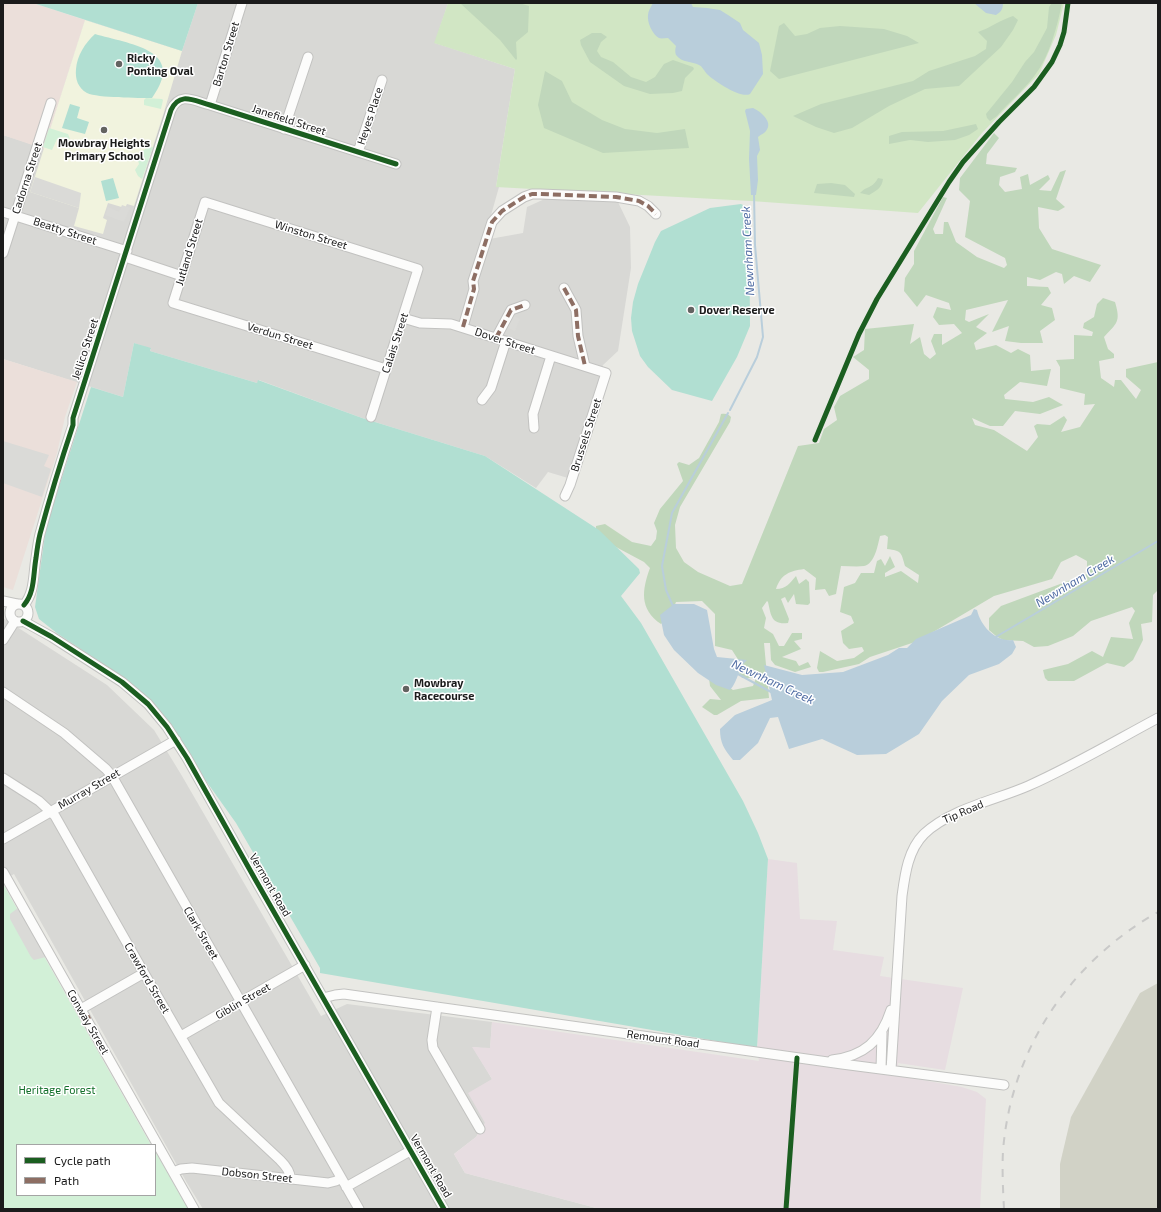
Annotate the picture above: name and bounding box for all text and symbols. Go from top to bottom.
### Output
street label: Barton Street [210,20,242,88]
place label: Ricky Ponting Oval [127,51,193,77]
marker: Ricky Ponting Oval [114,59,124,69]
street label: Heyes Place [354,85,386,147]
street label: Janefield Street [250,102,328,138]
marker: Mowbray Heights Primary School [99,125,109,135]
place label: Mowbray Heights Primary School [58,136,150,162]
street label: Cadorna Street [9,140,45,216]
water label: Newnham Creek [738,206,758,296]
street label: Beatty Street [32,215,98,247]
street label: Jutland Street [173,217,205,287]
street label: Winston Street [273,218,349,252]
place label: Dover Reserve [699,303,775,317]
marker: Dover Reserve [686,305,696,315]
street label: Calais Street [379,311,411,375]
street label: Jellico Street [69,317,101,381]
street label: Verdun Street [245,320,315,352]
street label: Dover Street [473,325,537,357]
street label: Brussels Street [568,397,604,473]
water label: Newnham Creek [1033,552,1117,610]
water label: Newnham Creek [729,657,817,707]
place label: Mowbray Racecourse [414,676,474,702]
marker: Mowbray Racecourse [401,684,411,694]
street label: Murray Street [56,766,122,812]
street label: Tip Road [940,797,986,827]
street label: Vermont Road [247,851,293,919]
street label: Clark Street [181,904,221,962]
street label: Crawford Street [121,940,173,1016]
street label: Giblin Street [213,980,273,1022]
street label: Conway Street [64,987,112,1057]
street label: Remount Road [626,1027,700,1051]
park label: Heritage Forest [18,1083,96,1097]
street label: Vermont Road [408,1132,454,1200]
legend [16,1144,156,1196]
text: Cycle path [54,1153,111,1167]
street label: Dobson Street [221,1165,293,1185]
text: Path [54,1173,79,1187]

